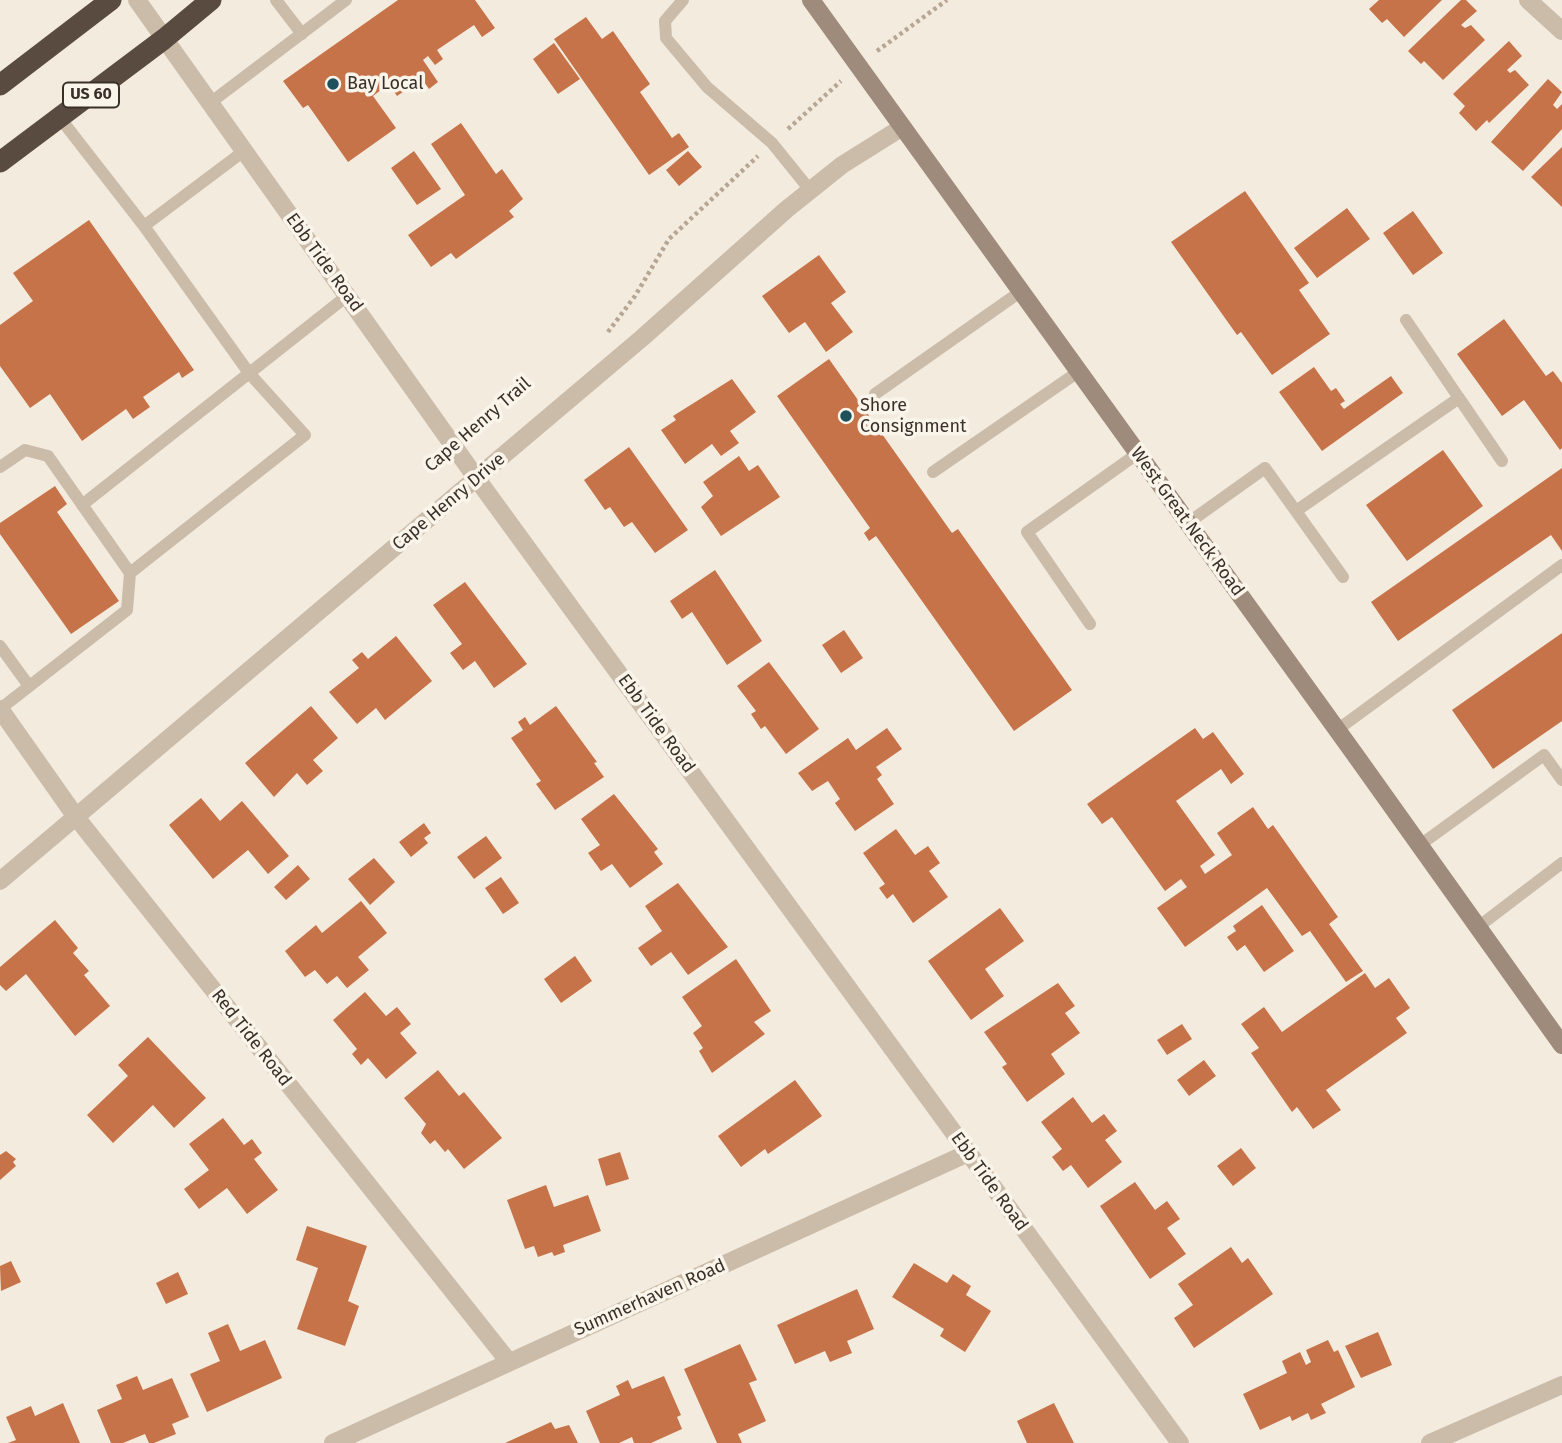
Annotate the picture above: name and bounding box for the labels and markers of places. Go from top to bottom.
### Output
place label: Bay Local [347,73,423,95]
marker: Bay Local [325,76,341,92]
place label: Shore Consignment [860,395,966,438]
marker: Shore Consignment [838,408,854,424]

